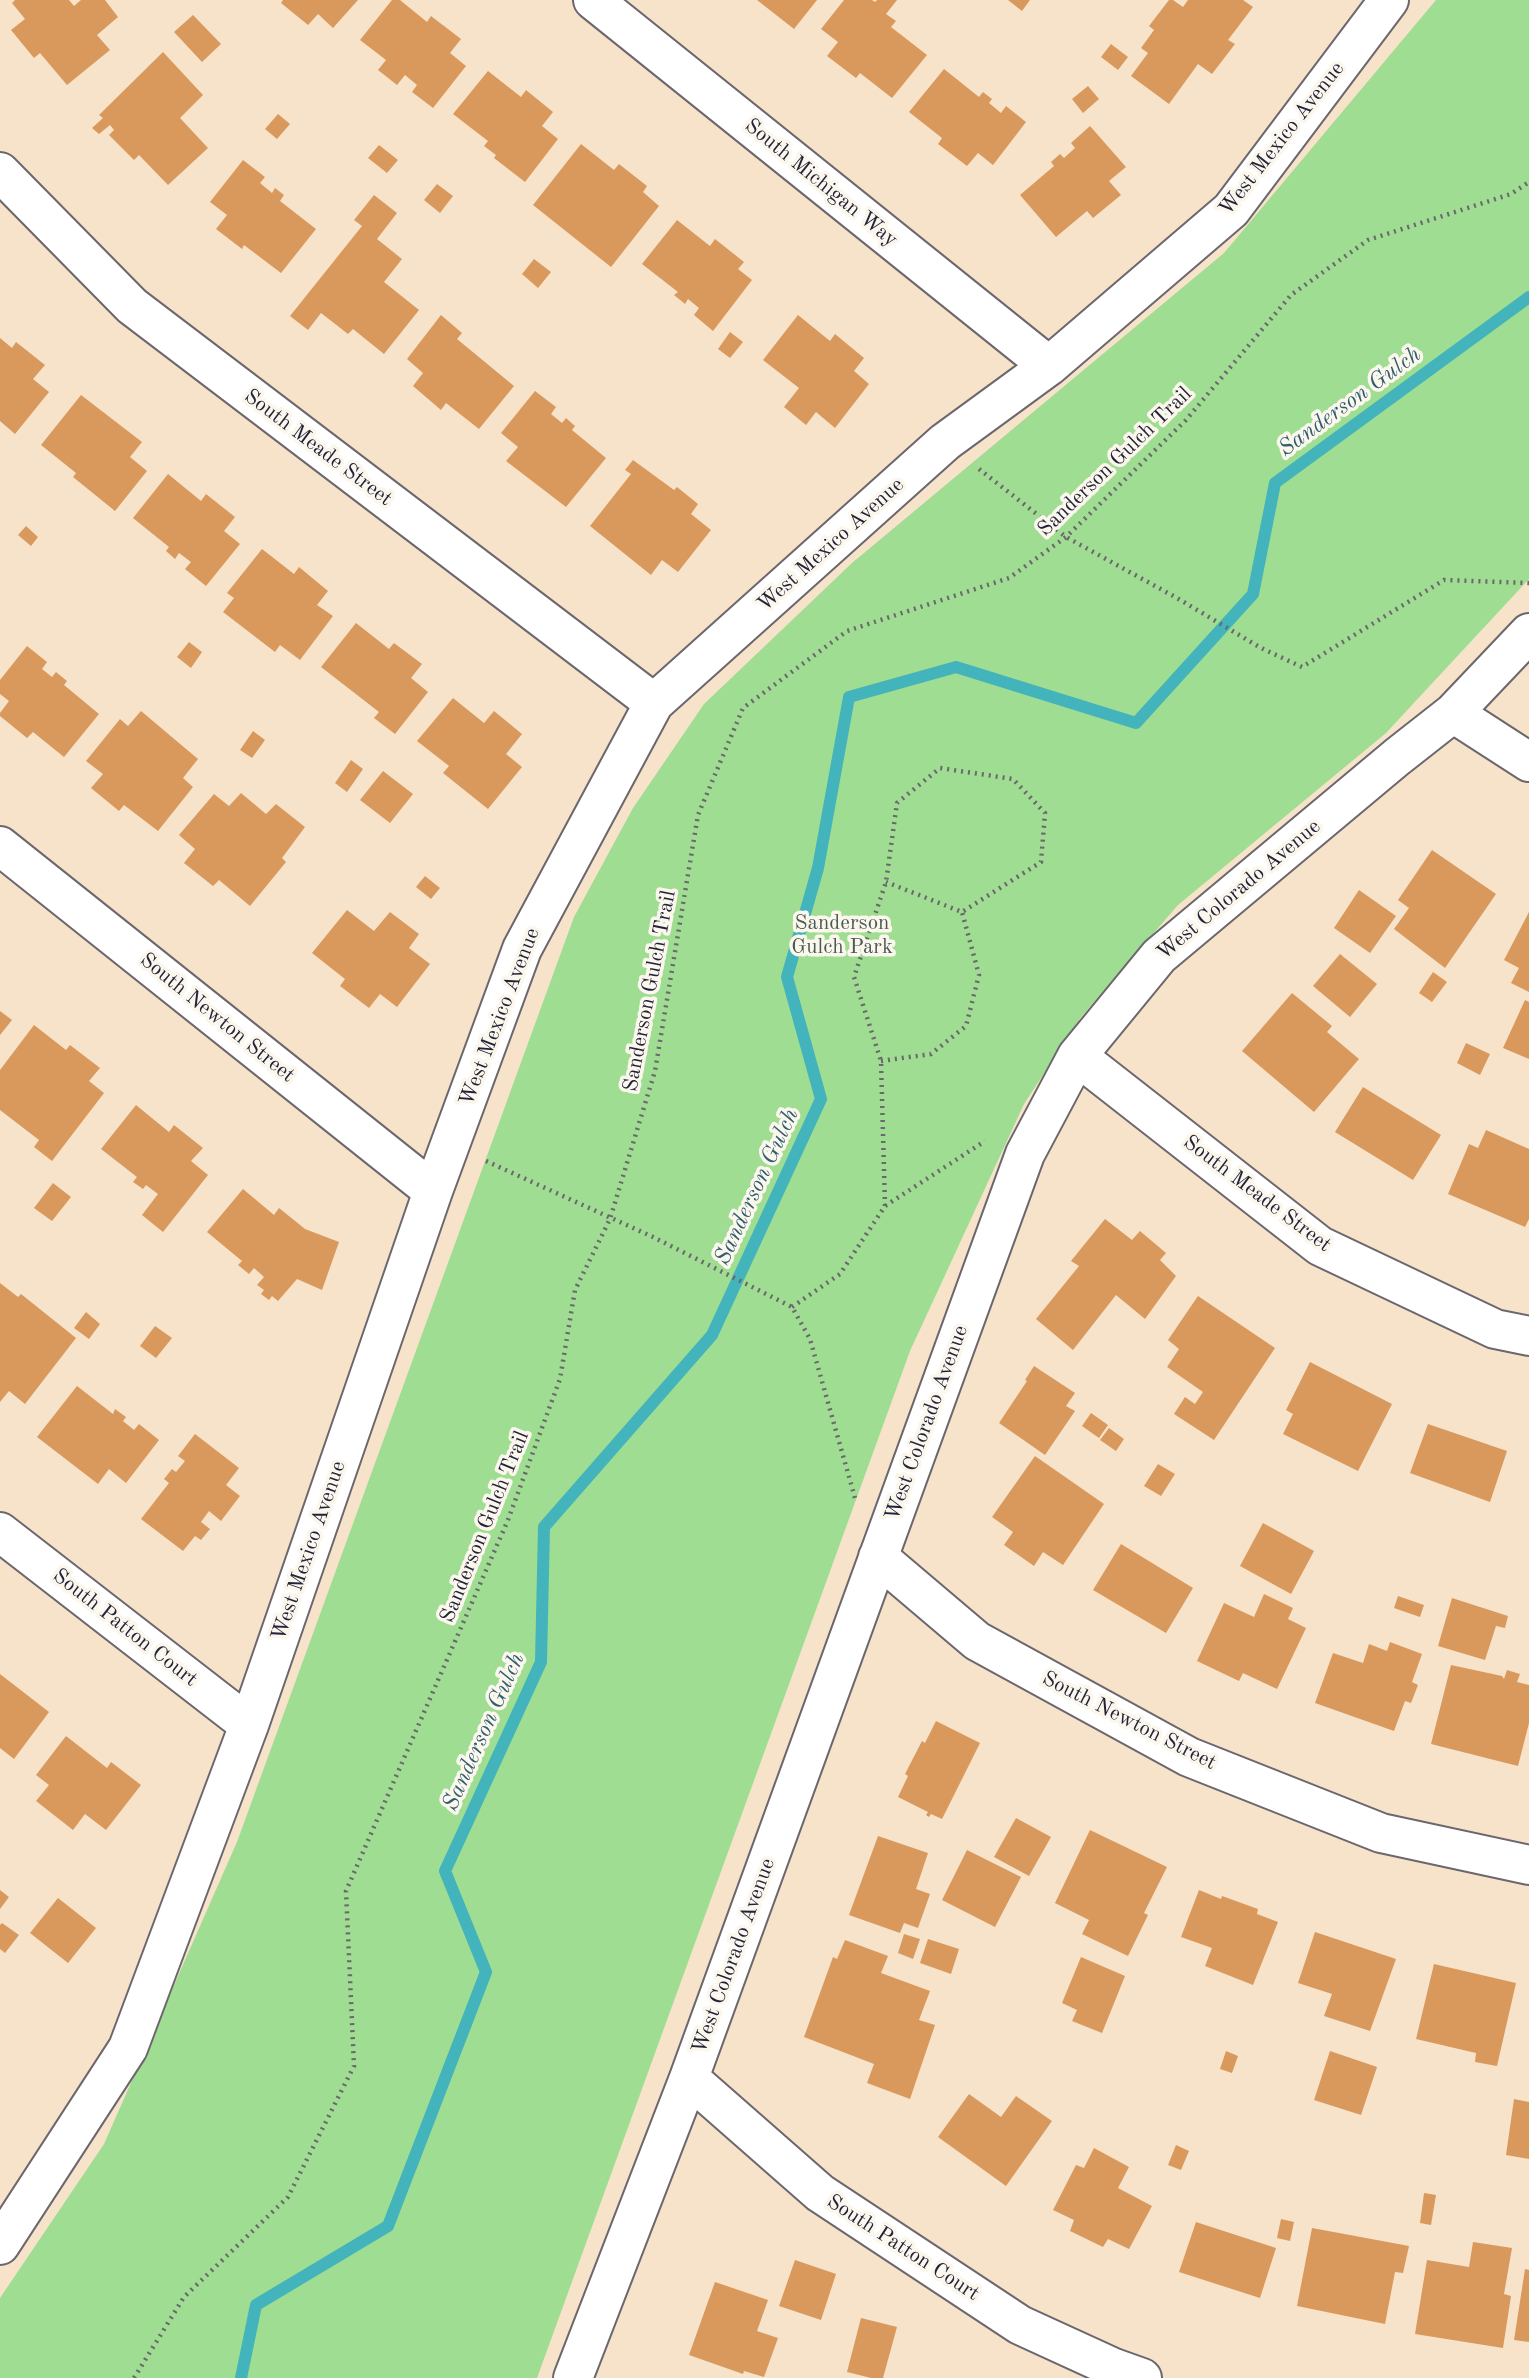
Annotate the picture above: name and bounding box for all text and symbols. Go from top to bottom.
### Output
street label: West Mexico Avenue [1214,57,1350,221]
street label: South Michigan Way [739,114,903,252]
water label: Sanderson Gulch [1273,341,1427,463]
street label: Sanderson Gulch Trail [1033,382,1197,542]
street label: South Meade Street [239,384,397,512]
street label: West Mexico Avenue [753,473,909,617]
street label: West Colorado Avenue [1152,814,1326,966]
street label: Sanderson Gulch Trail [618,888,682,1094]
park label: Sanderson Gulch Park [791,910,893,960]
street label: West Mexico Avenue [454,925,546,1109]
street label: South Newton Street [134,948,300,1088]
water label: Sanderson Gulch [709,1104,805,1270]
street label: South Meade Street [1178,1130,1336,1258]
street label: West Colorado Avenue [880,1322,974,1524]
street label: Sanderson Gulch Trail [435,1427,535,1627]
street label: West Mexico Avenue [266,1458,352,1644]
street label: South Patton Court [47,1564,203,1692]
water label: Sanderson Gulch [437,1649,531,1815]
street label: South Newton Street [1038,1666,1220,1776]
street label: West Colorado Avenue [687,1855,781,2057]
street label: South Patton Court [822,2189,984,2307]

